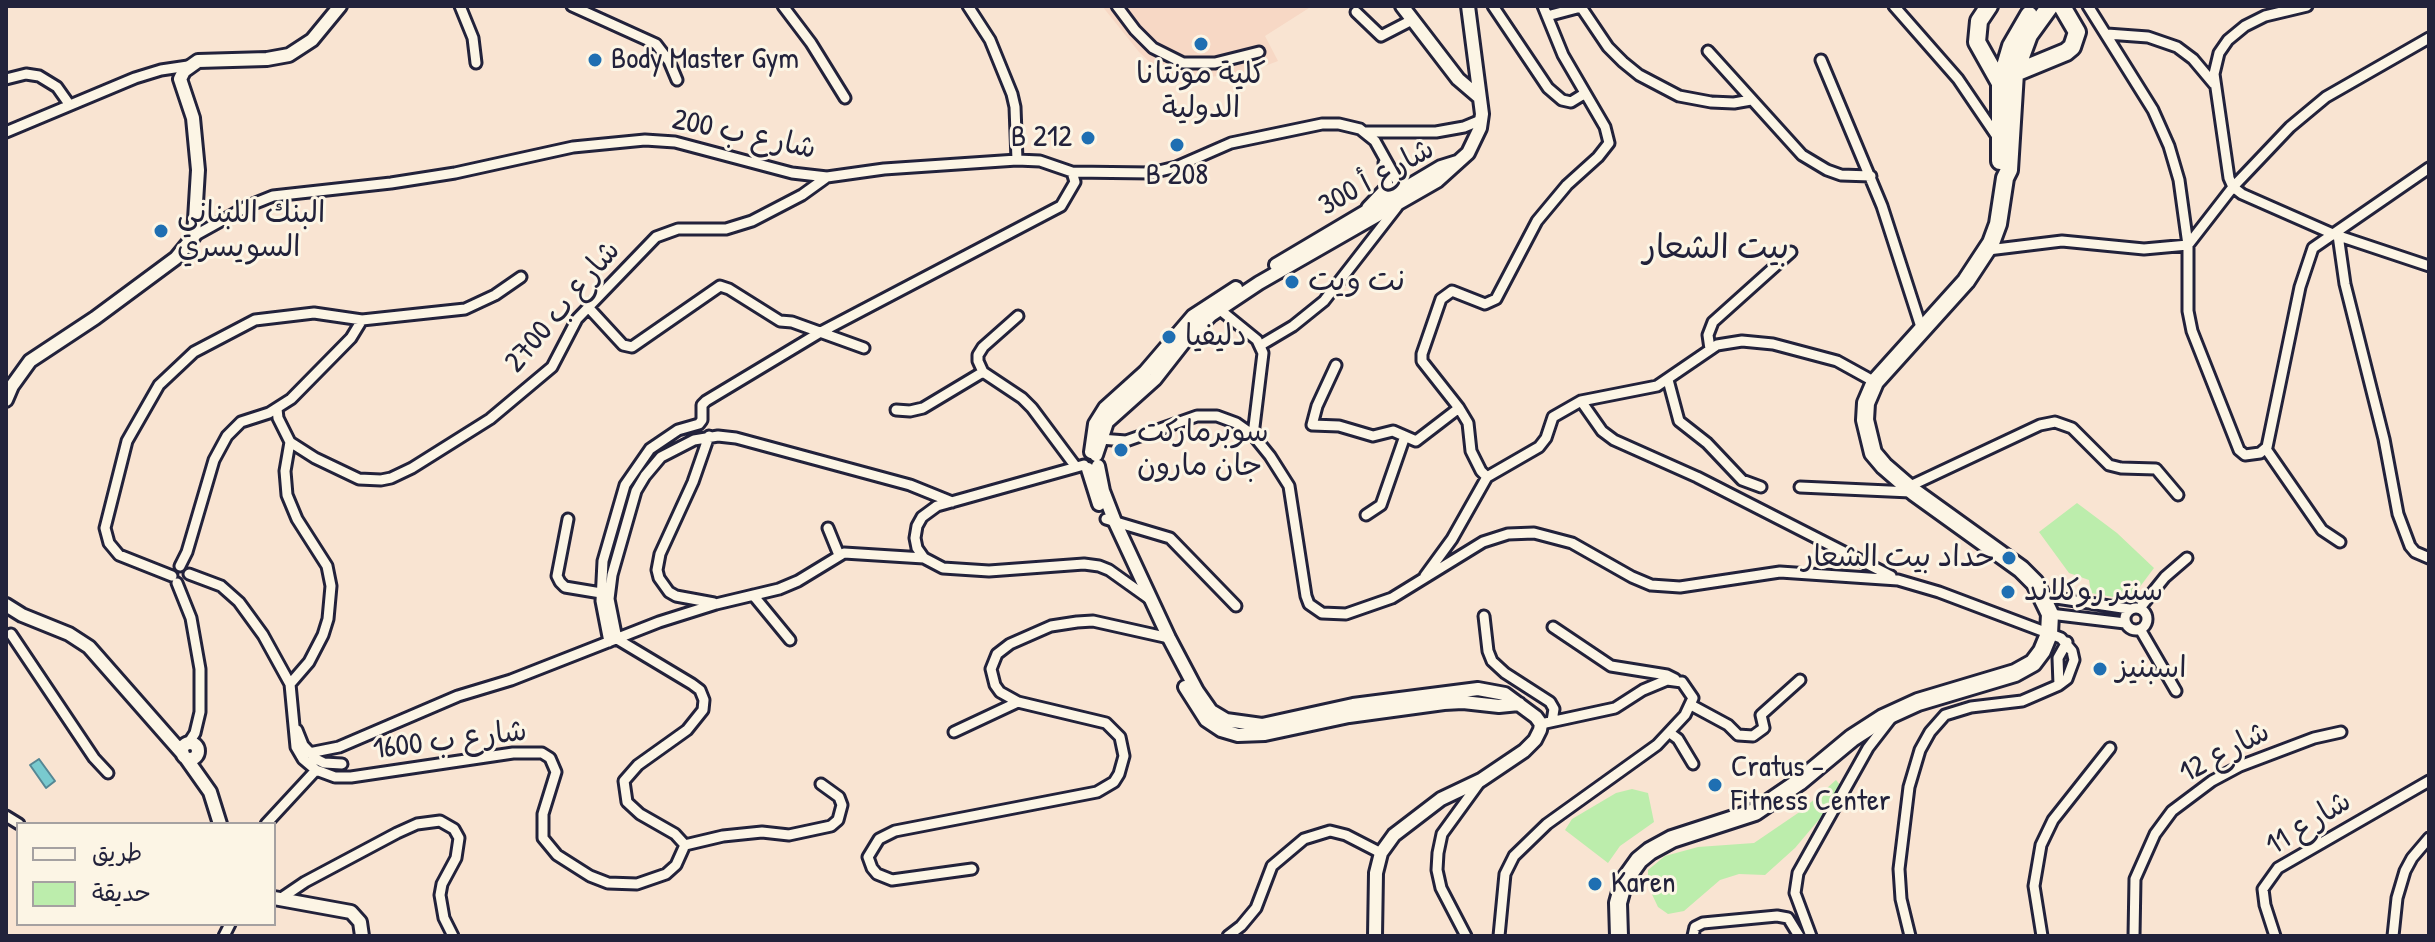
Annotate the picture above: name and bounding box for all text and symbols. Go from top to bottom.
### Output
marker: كلية مونتانا الدولية [1192,35,1210,53]
place label: Body Master Gym [611,42,799,78]
marker: Body Master Gym [586,51,604,69]
place label: كلية مونتانا الدولية [1136,57,1266,128]
street label: شارع ب 200 [669,102,819,168]
place label: B 212 [1011,120,1072,156]
marker: B 212 [1079,129,1097,147]
street label: شارع أ 300 [1313,132,1441,224]
marker: B 208 [1168,136,1186,154]
place label: B 208 [1146,158,1208,194]
place label: البنك اللبناني السويسري [177,196,325,266]
marker: البنك اللبناني السويسري [152,222,170,240]
district label: بيت الشعار [1643,229,1789,269]
street label: شارع ب 2700 [498,234,628,380]
place label: نت ويت [1308,264,1405,300]
marker: نت ويت [1283,273,1301,291]
place label: دليفيا [1185,319,1247,355]
marker: دليفيا [1160,328,1178,346]
place label: سوبرماركت جان مارون [1137,415,1269,486]
marker: سوبرماركت جان مارون [1112,441,1130,459]
place label: حداد بيت الشعار [1802,540,1993,576]
marker: حداد بيت الشعار [2000,549,2018,567]
place label: سنتر روكلاند [2024,574,2163,610]
marker: سنتر روكلاند [1999,583,2017,601]
place label: اسبنيز [2116,651,2187,687]
marker: اسبنيز [2091,660,2109,678]
street label: شارع ب 1600 [371,714,529,768]
street label: شارع 12 [2174,714,2276,792]
place label: Cratus – Fitness Center [1731,750,1891,820]
marker: Cratus – Fitness Center [1706,776,1724,794]
street label: شارع 11 [2260,784,2358,864]
legend [16,822,276,926]
text: طريق [92,836,142,868]
place label: Karen [1611,866,1675,902]
marker: Karen [1586,875,1604,893]
text: حديقة [92,876,151,908]

